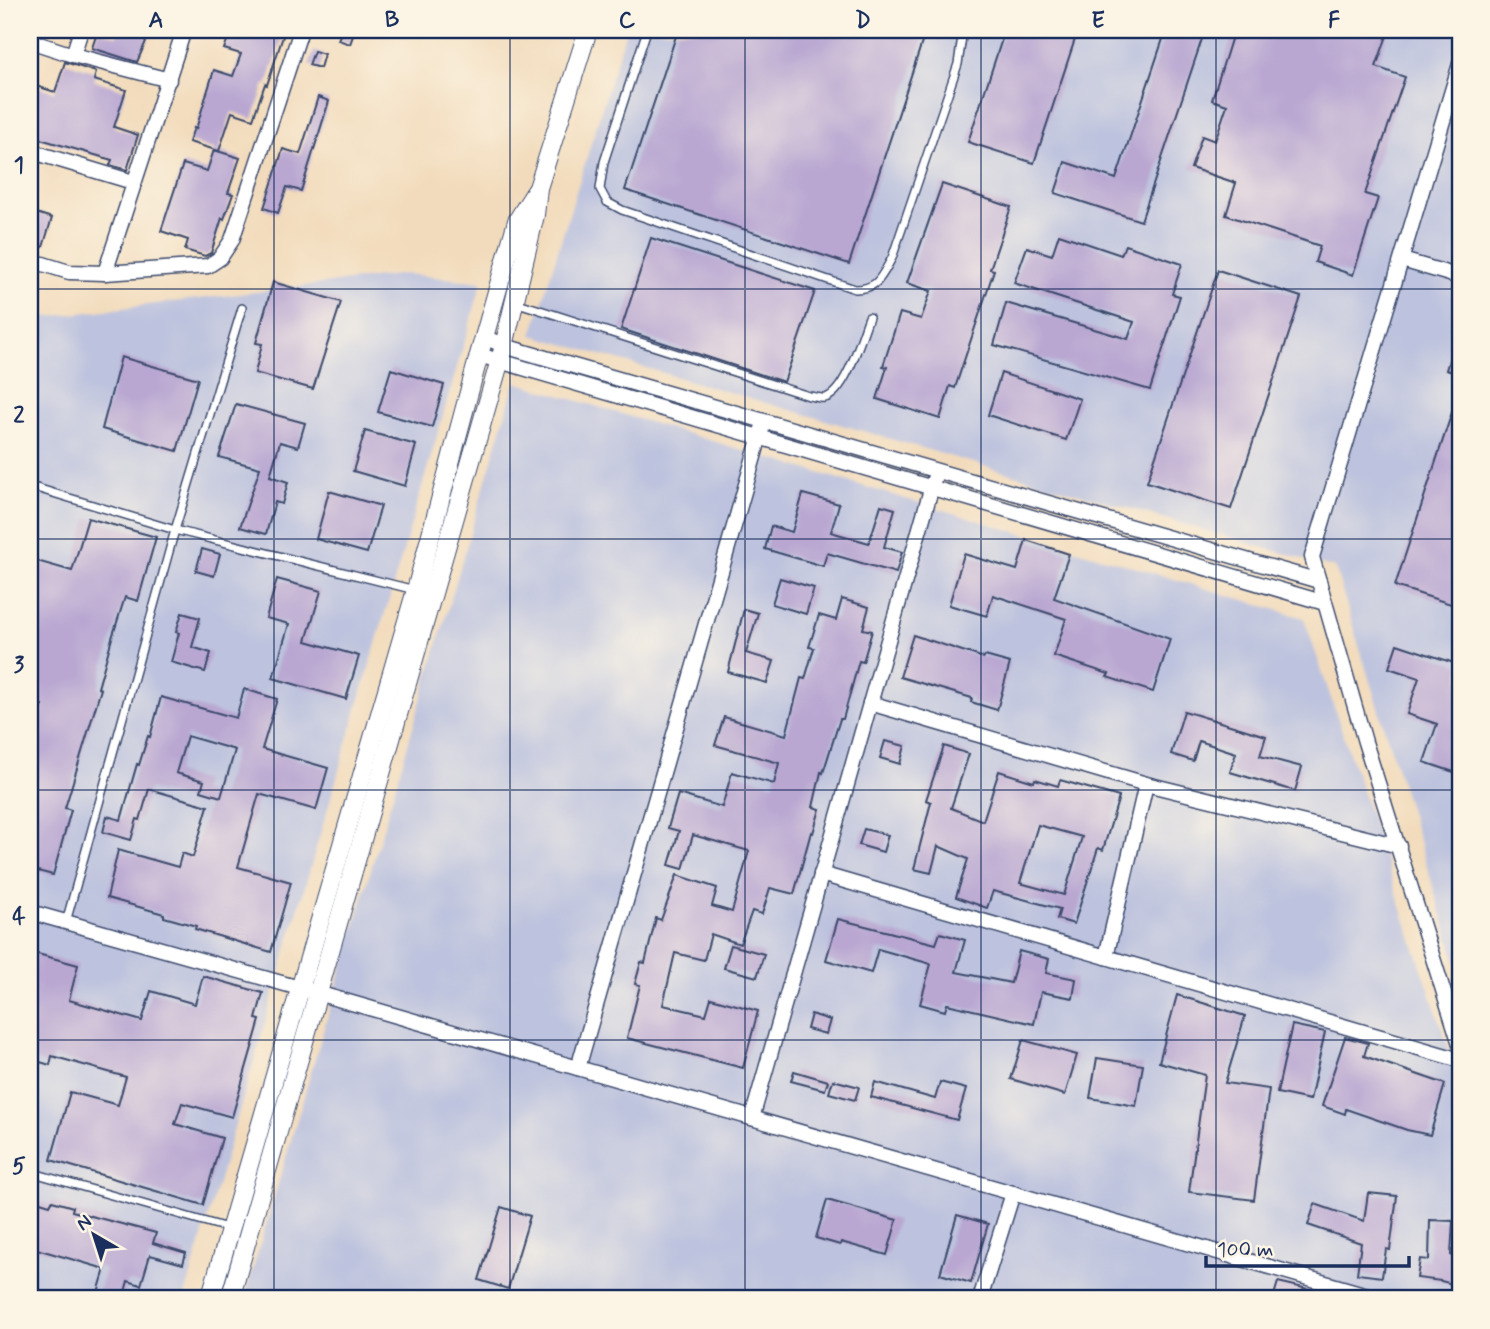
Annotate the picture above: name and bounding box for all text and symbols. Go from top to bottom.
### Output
text: A [148,6,164,36]
text: B [385,6,400,36]
text: C [619,6,636,36]
text: D [855,6,871,36]
text: E [1091,6,1105,36]
text: F [1328,6,1340,36]
text: 1 [14,151,24,181]
text: 2 [13,401,25,431]
text: 3 [14,651,25,681]
text: 4 [12,902,26,932]
text: 5 [12,1152,26,1182]
north arrow [60,1200,130,1270]
text: N [71,1209,97,1237]
scale bar [1206,1224,1410,1268]
text: 100 m [1217,1236,1273,1264]

